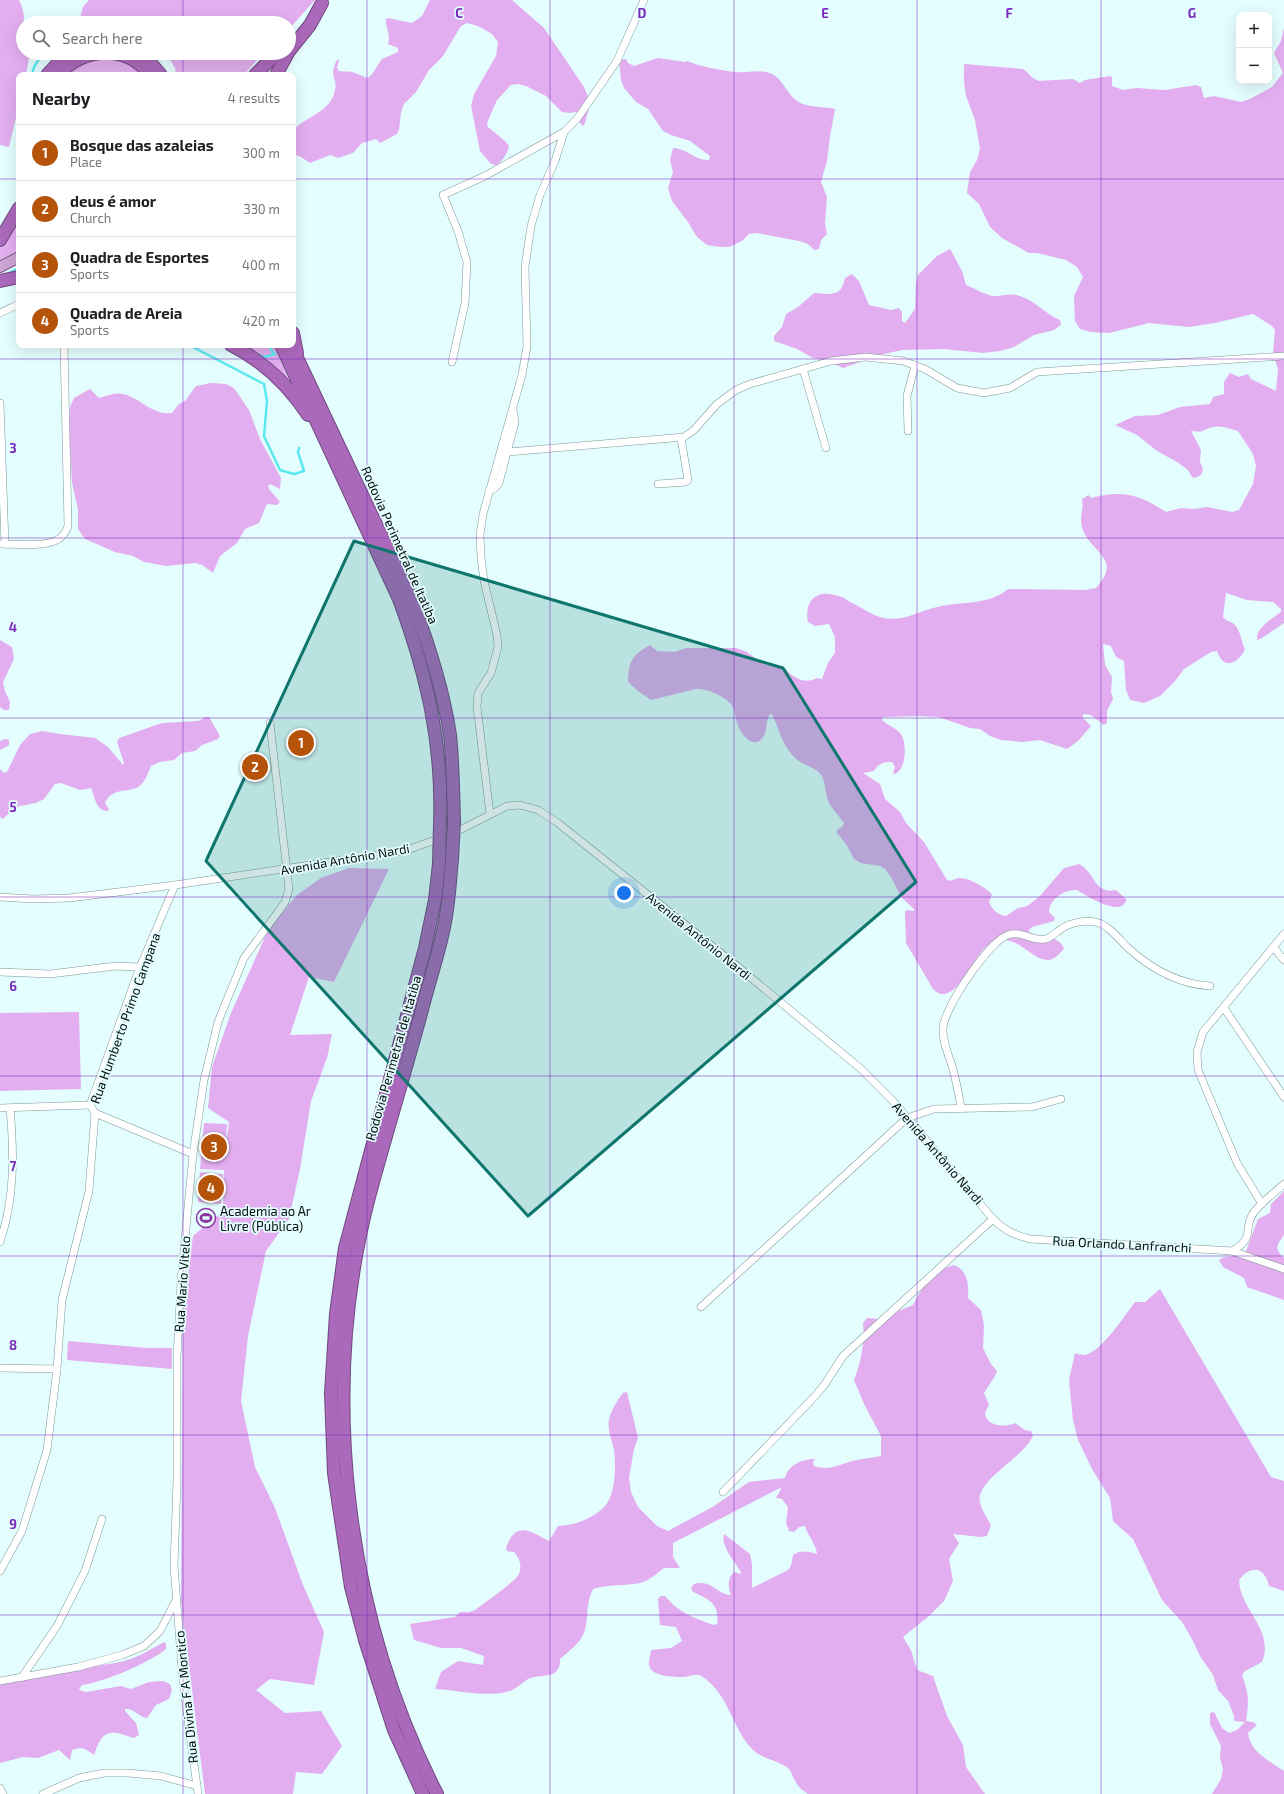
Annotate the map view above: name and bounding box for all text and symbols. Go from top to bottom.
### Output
text: C [455,5,463,21]
text: D [638,5,647,21]
text: E [821,5,829,21]
text: F [1005,5,1013,21]
text: G [1188,5,1196,21]
map controls [1236,12,1272,84]
button: + [1236,12,1272,48]
search box [16,16,296,60]
icon: search [30,27,52,49]
text: Search here [62,29,143,47]
button: − [1236,48,1272,84]
text: Nearby [32,88,90,108]
text: 4 results [228,90,280,106]
text: Bosque das azaleias [70,136,214,154]
text: 1 [42,145,48,161]
text: 300 m [243,145,280,161]
text: Place [70,154,102,170]
text: deus é amor [70,192,156,210]
text: 2 [41,201,49,217]
text: 330 m [243,201,280,217]
text: Church [70,210,111,226]
text: Quadra de Esportes [70,248,209,266]
text: 3 [41,257,49,273]
text: 400 m [242,257,280,273]
text: Sports [70,266,109,282]
text: Quadra de Areia [70,304,182,322]
text: 4 [41,313,49,329]
text: 420 m [243,313,280,329]
text: Sports [70,322,109,338]
text: 3 [9,440,17,456]
street label: Rodovia Perimetral de Itatiba [358,464,442,626]
text: 4 [9,619,17,635]
pin: 1 [288,728,314,758]
pin: 2 [242,752,268,782]
text: 5 [9,799,17,815]
street label: Avenida Antônio Nardi [279,840,411,878]
your location [614,883,634,903]
street label: Avenida Antônio Nardi [643,889,755,983]
street label: Rua Humberto Primo Campana [87,930,163,1106]
street label: Rodovia Perimetral de Itatiba [362,974,424,1142]
text: 6 [9,978,17,994]
street label: Avenida Antônio Nardi [889,1098,987,1208]
pin: 3 [201,1132,227,1162]
text: 7 [10,1158,17,1174]
pin: 4 [198,1173,224,1203]
place label: Academia ao Ar Livre (Pública) [220,1203,311,1234]
sports icon: Academia ao Ar Livre (Pública) [195,1207,217,1229]
street label: Rua Orlando Lanfranchi [1052,1232,1192,1256]
street label: Rua Mario Vitelo [171,1235,193,1333]
text: 8 [9,1337,17,1353]
text: 9 [9,1516,17,1532]
street label: Rua Divina F A Montico [171,1630,201,1764]

